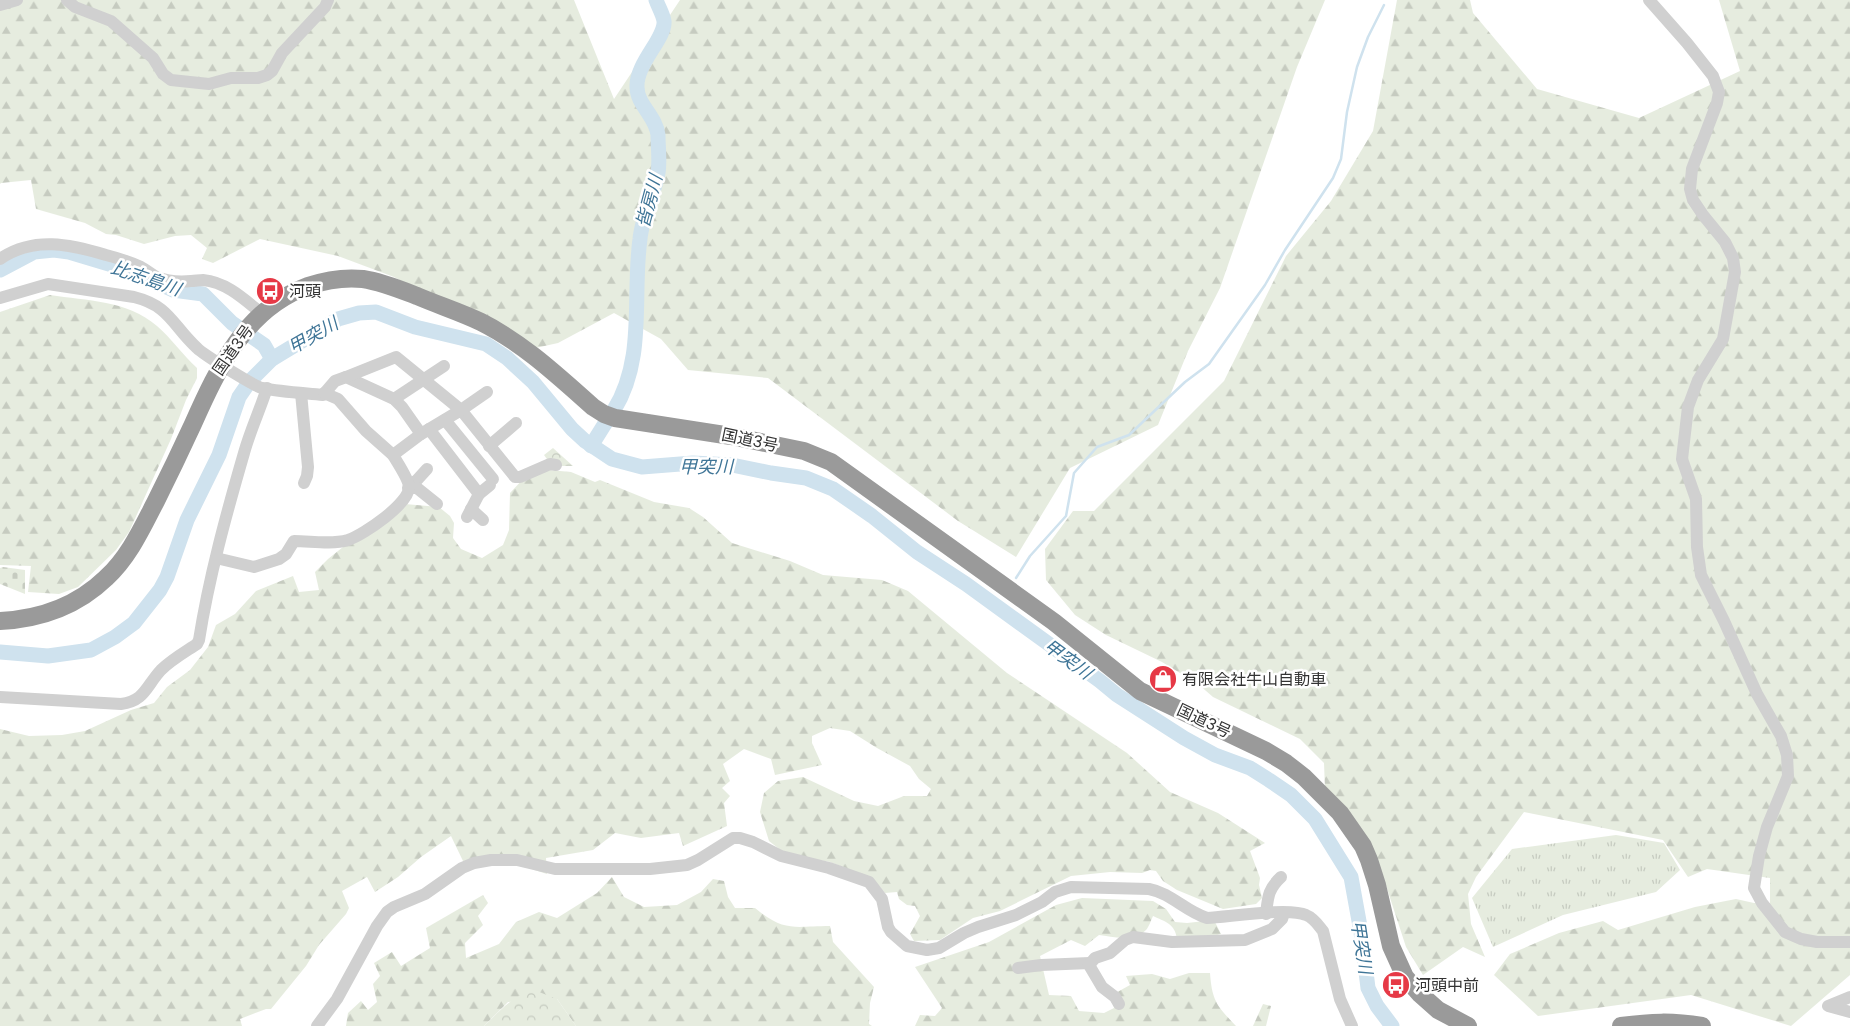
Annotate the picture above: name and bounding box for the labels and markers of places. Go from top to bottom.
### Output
bus stop icon: 河頭 [255,276,285,306]
place label: 河頭 [289,280,321,303]
shop icon: 有限会社牛山自動車 [1148,664,1178,694]
place label: 有限会社牛山自動車 [1182,668,1326,691]
bus stop icon: 河頭中前 [1381,970,1411,1000]
place label: 河頭中前 [1415,974,1479,997]

